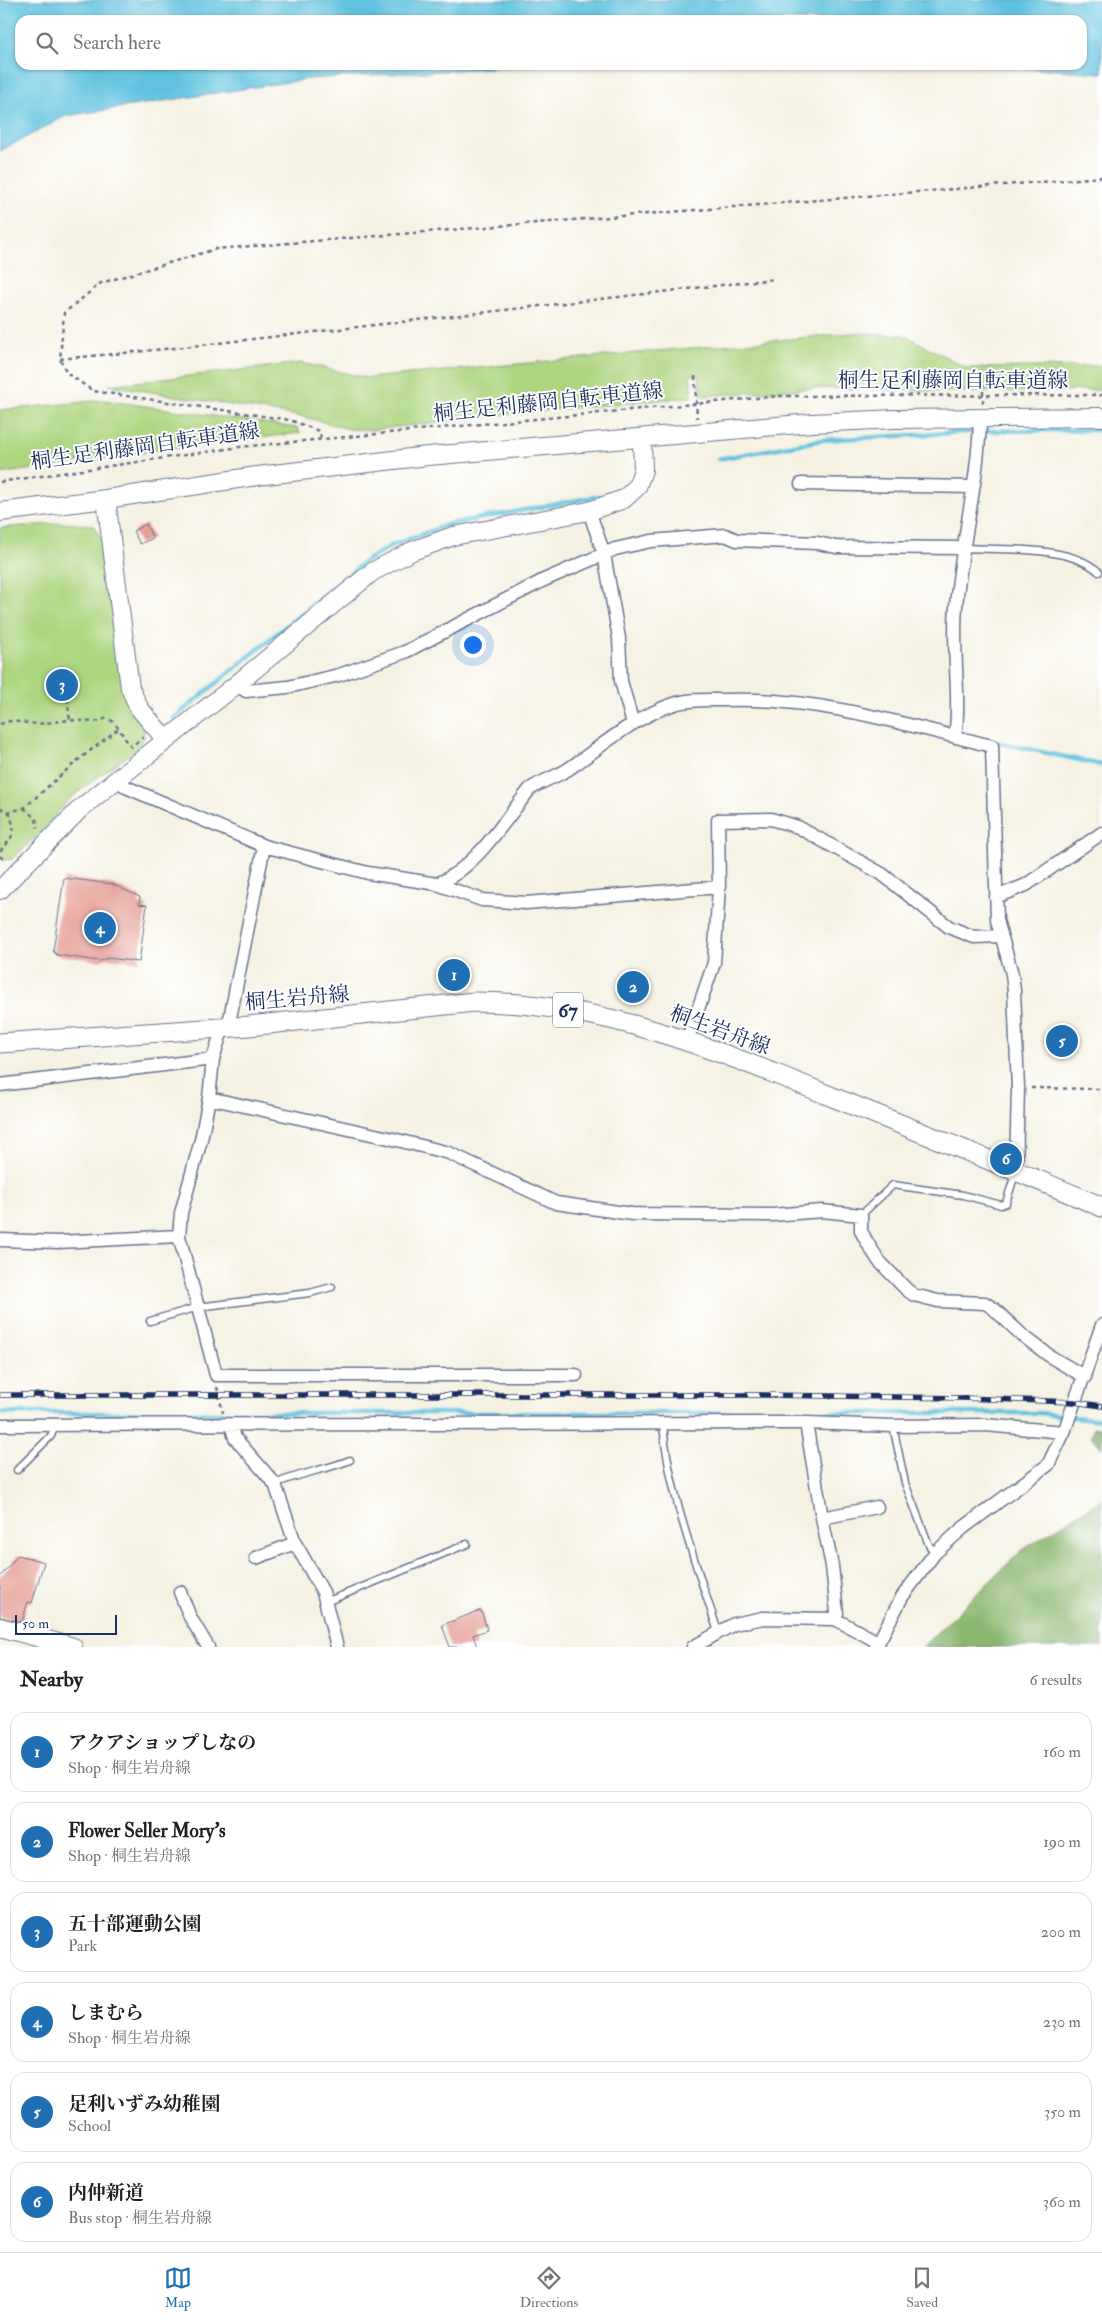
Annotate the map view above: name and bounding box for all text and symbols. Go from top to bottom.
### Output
search box [15,15,1087,70]
icon: search [33,29,61,57]
text: Search here [73,31,161,55]
street label: 桐生足利藤岡自転車道線 [838,367,1069,394]
street label: 桐生足利藤岡自転車道線 [432,377,664,428]
street label: 桐生足利藤岡自転車道線 [29,417,261,476]
your location [460,632,486,658]
pin: 3 [46,666,78,704]
pin: 4 [84,909,116,947]
pin: 1 [438,956,470,994]
pin: 2 [617,968,649,1006]
street label: 桐生岩舟線 [244,980,351,1017]
road number: 67 [553,992,583,1028]
street label: 桐生岩舟線 [666,1000,774,1061]
pin: 5 [1046,1022,1078,1060]
pin: 6 [990,1140,1022,1178]
scale bar [15,1612,118,1635]
text: 50 m [22,1615,49,1632]
text: Nearby [20,1666,83,1693]
text: 6 results [1030,1670,1082,1690]
text: アクアショップしなの [68,1731,256,1755]
text: 1 [34,1742,40,1762]
text: 160 m [1043,1742,1081,1762]
text: Shop · 桐生岩舟線 [68,1758,191,1778]
text: Flower Seller Mory's [68,1819,226,1843]
text: 2 [33,1832,41,1852]
text: 190 m [1043,1832,1081,1852]
text: Shop · 桐生岩舟線 [68,1846,191,1866]
text: 五十部運動公園 [68,1912,201,1936]
text: 3 [34,1922,40,1942]
text: 200 m [1041,1922,1081,1942]
text: Park [68,1936,97,1956]
text: しまむら [68,2001,144,2025]
text: 4 [33,2012,41,2032]
text: 230 m [1043,2012,1081,2032]
text: Shop · 桐生岩舟線 [68,2028,191,2048]
text: 足利いずみ幼稚園 [68,2092,220,2116]
text: 5 [33,2102,41,2122]
text: 350 m [1044,2102,1081,2122]
text: School [68,2116,111,2136]
text: 内仲新道 [68,2181,144,2205]
text: 6 [33,2192,41,2212]
text: 360 m [1043,2192,1081,2212]
text: Bus stop · 桐生岩舟線 [68,2208,212,2228]
tab: Map [164,2264,192,2311]
tab: Directions [520,2264,578,2311]
tab: Saved [906,2264,938,2311]

